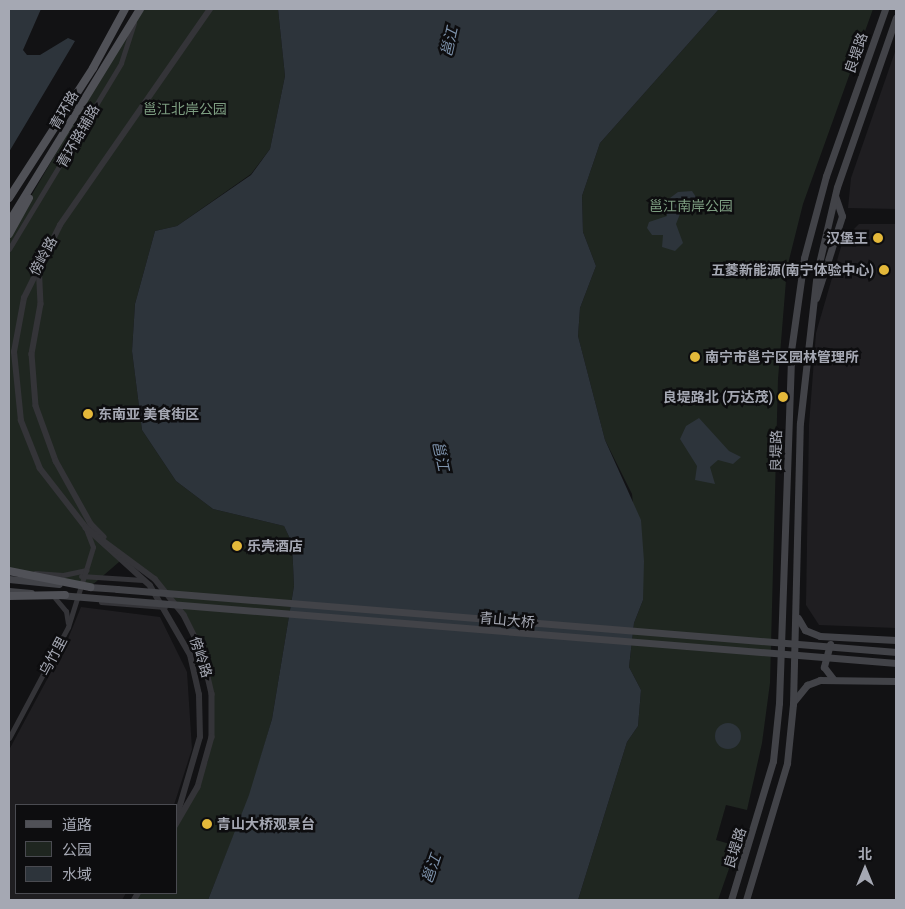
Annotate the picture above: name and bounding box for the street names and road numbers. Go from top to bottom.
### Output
street label: 良堤路 [841,30,871,76]
street label: 青环路 [46,88,82,132]
street label: 青环路辅路 [53,101,103,171]
street label: 傍岭路 [26,234,60,278]
street label: 良堤路 [767,430,785,472]
street label: 青山大桥 [478,609,536,631]
street label: 乌竹里 [36,634,70,678]
street label: 傍岭路 [187,634,215,680]
street label: 良堤路 [721,825,749,871]

